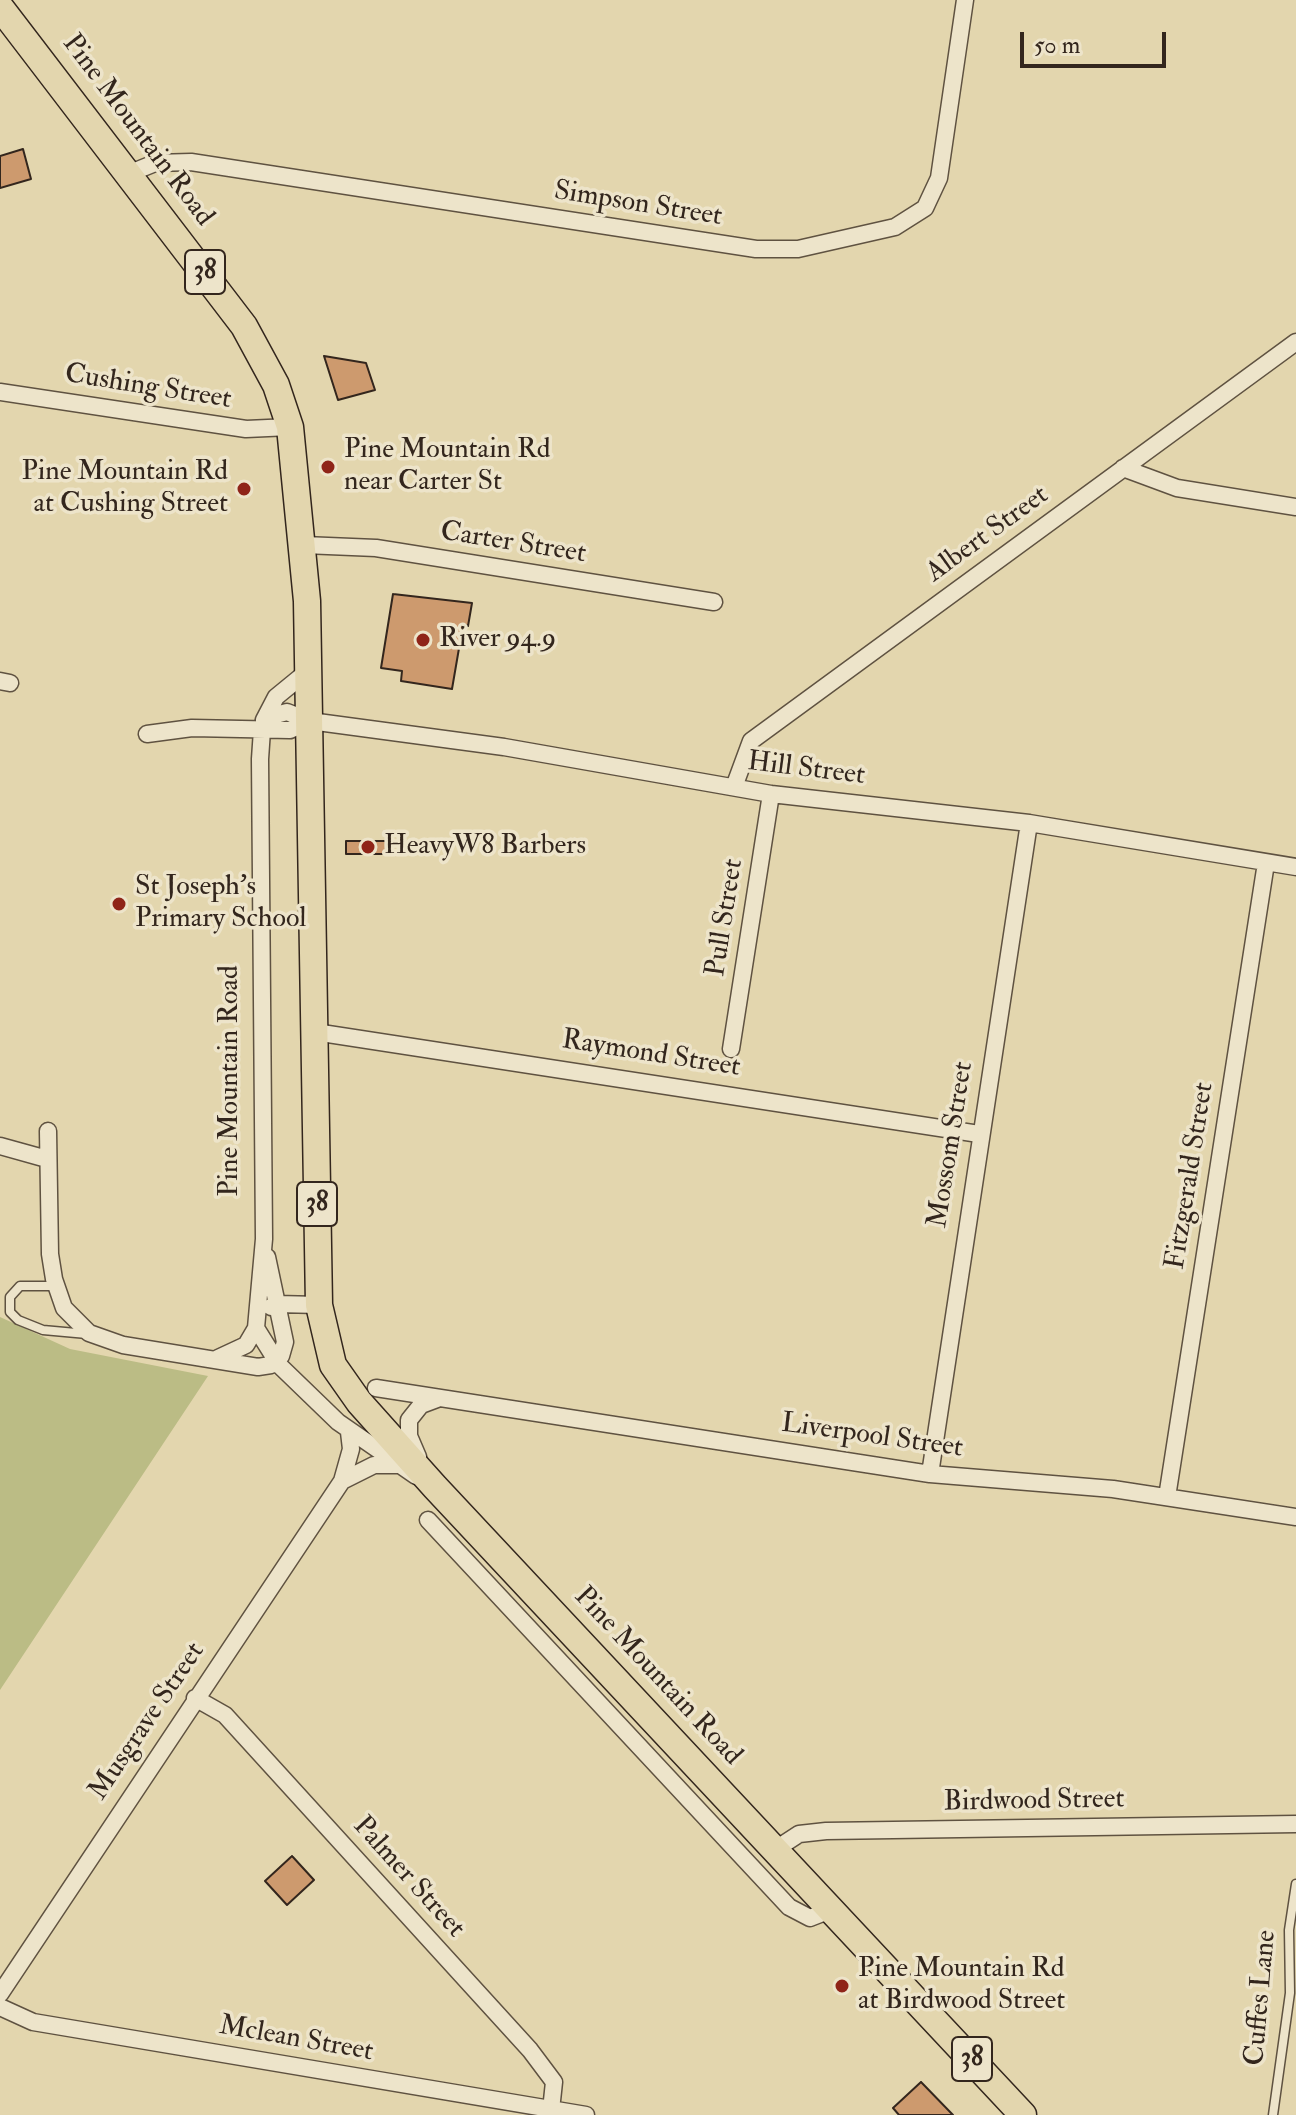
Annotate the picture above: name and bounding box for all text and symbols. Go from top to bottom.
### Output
scale bar [1024,16,1170,66]
street label: Pine Mountain Road [54,28,220,234]
text: 50 m [1034,30,1080,61]
street label: Simpson Street [552,175,724,235]
road number: 38 [185,250,225,294]
street label: Cushing Street [62,358,234,418]
place label: Pine Mountain Rd near Carter St [344,434,550,500]
place label: Pine Mountain Rd at Cushing Street [22,456,228,522]
marker: Pine Mountain Rd near Carter St [319,458,337,476]
street label: Albert Street [920,479,1056,591]
marker: Pine Mountain Rd at Cushing Street [235,480,253,498]
street label: Carter Street [438,516,588,572]
place label: River 94.9 [439,623,556,657]
marker: River 94.9 [414,631,432,649]
street label: Hill Street [745,746,867,794]
place label: HeavyW8 Barbers [384,830,586,864]
marker: HeavyW8 Barbers [359,838,377,856]
street label: Pull Street [700,857,752,979]
place label: St Joseph's Primary School [135,871,306,937]
marker: St Joseph's Primary School [110,895,128,913]
street label: Pine Mountain Road [214,965,248,1197]
street label: Raymond Street [559,1024,743,1086]
street label: Mossom Street [922,1060,982,1230]
street label: Fitzgerald Street [1160,1080,1222,1272]
road number: 38 [297,1182,337,1226]
street label: Liverpool Street [779,1408,965,1466]
street label: Pine Mountain Road [566,1581,748,1773]
street label: Musgrave Street [83,1637,213,1807]
street label: Birdwood Street [943,1784,1125,1820]
street label: Palmer Street [345,1810,471,1946]
street label: Cuffes Lane [1239,1929,1285,2067]
place label: Pine Mountain Rd at Birdwood Street [858,1953,1065,2019]
marker: Pine Mountain Rd at Birdwood Street [833,1977,851,1995]
street label: Mclean Street [216,2010,376,2070]
road number: 38 [952,2037,992,2081]

